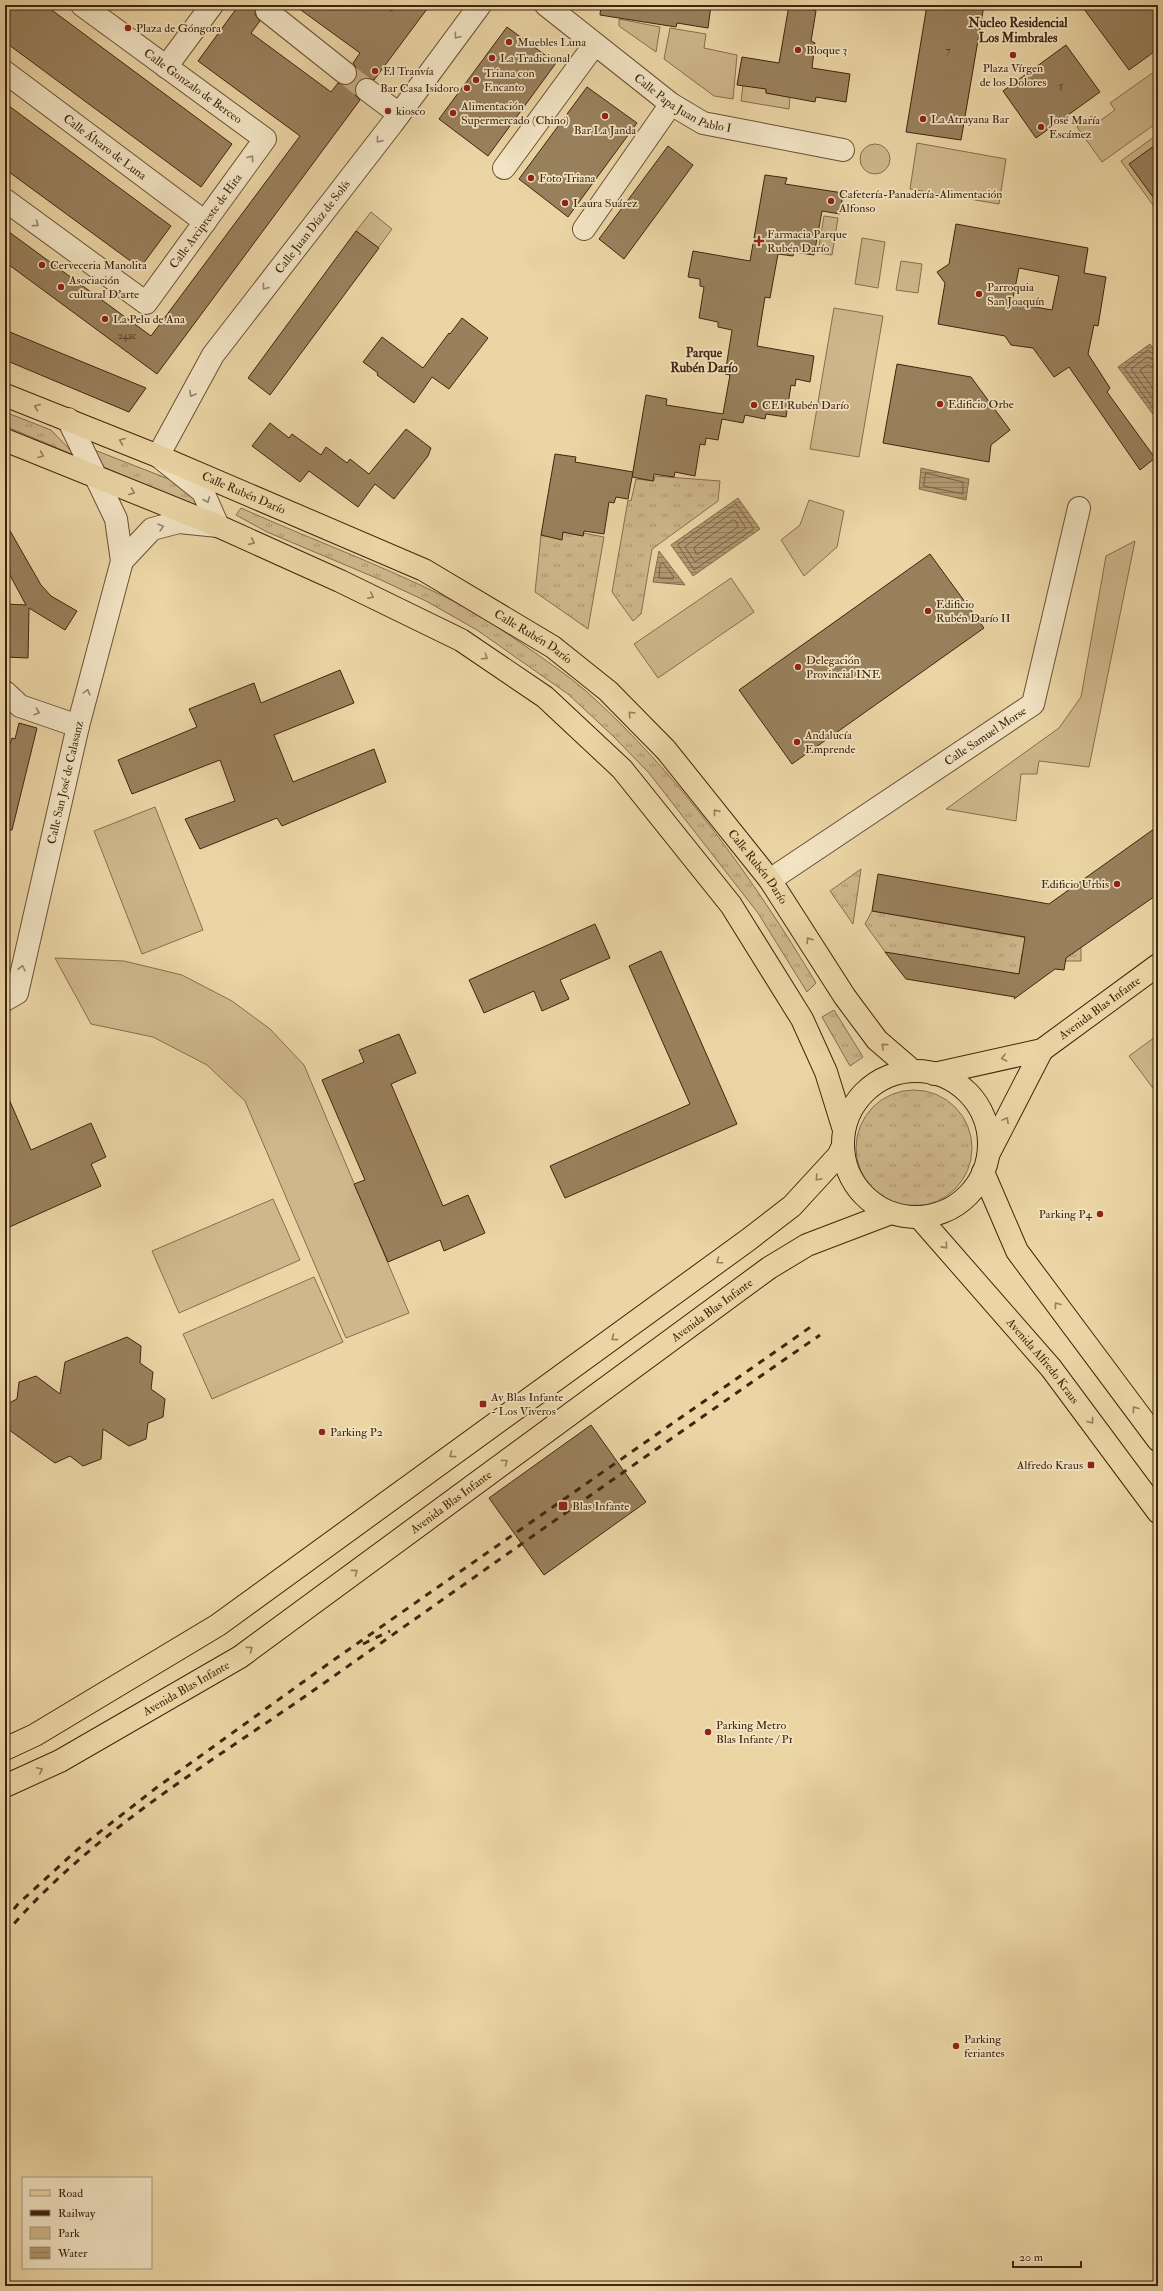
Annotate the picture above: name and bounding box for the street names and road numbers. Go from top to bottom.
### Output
street label: Calle Gonzalo de Berceo [141,46,245,127]
street label: Calle Papa Juan Pablo I [631,71,733,136]
street label: Calle Álvaro de Luna [60,111,150,184]
street label: Calle Arcipreste de Hita [166,170,246,272]
street label: Calle Juan Díaz de Solís [272,177,354,277]
street label: Calle Rubén Darío [199,469,288,518]
street label: Calle Rubén Darío [491,607,575,667]
street label: Calle Samuel Morse [942,703,1030,769]
street label: Calle San José de Calasanz [44,719,87,846]
street label: Calle Rubén Darío [724,827,791,907]
street label: Avenida Blas Infante [1055,973,1144,1044]
street label: Avenida Blas Infante [668,1275,756,1346]
street label: Avenida Alfredo Kraus [1002,1315,1082,1407]
street label: Avenida Blas Infante [407,1467,495,1538]
street label: Avenida Blas Infante [139,1658,232,1720]

